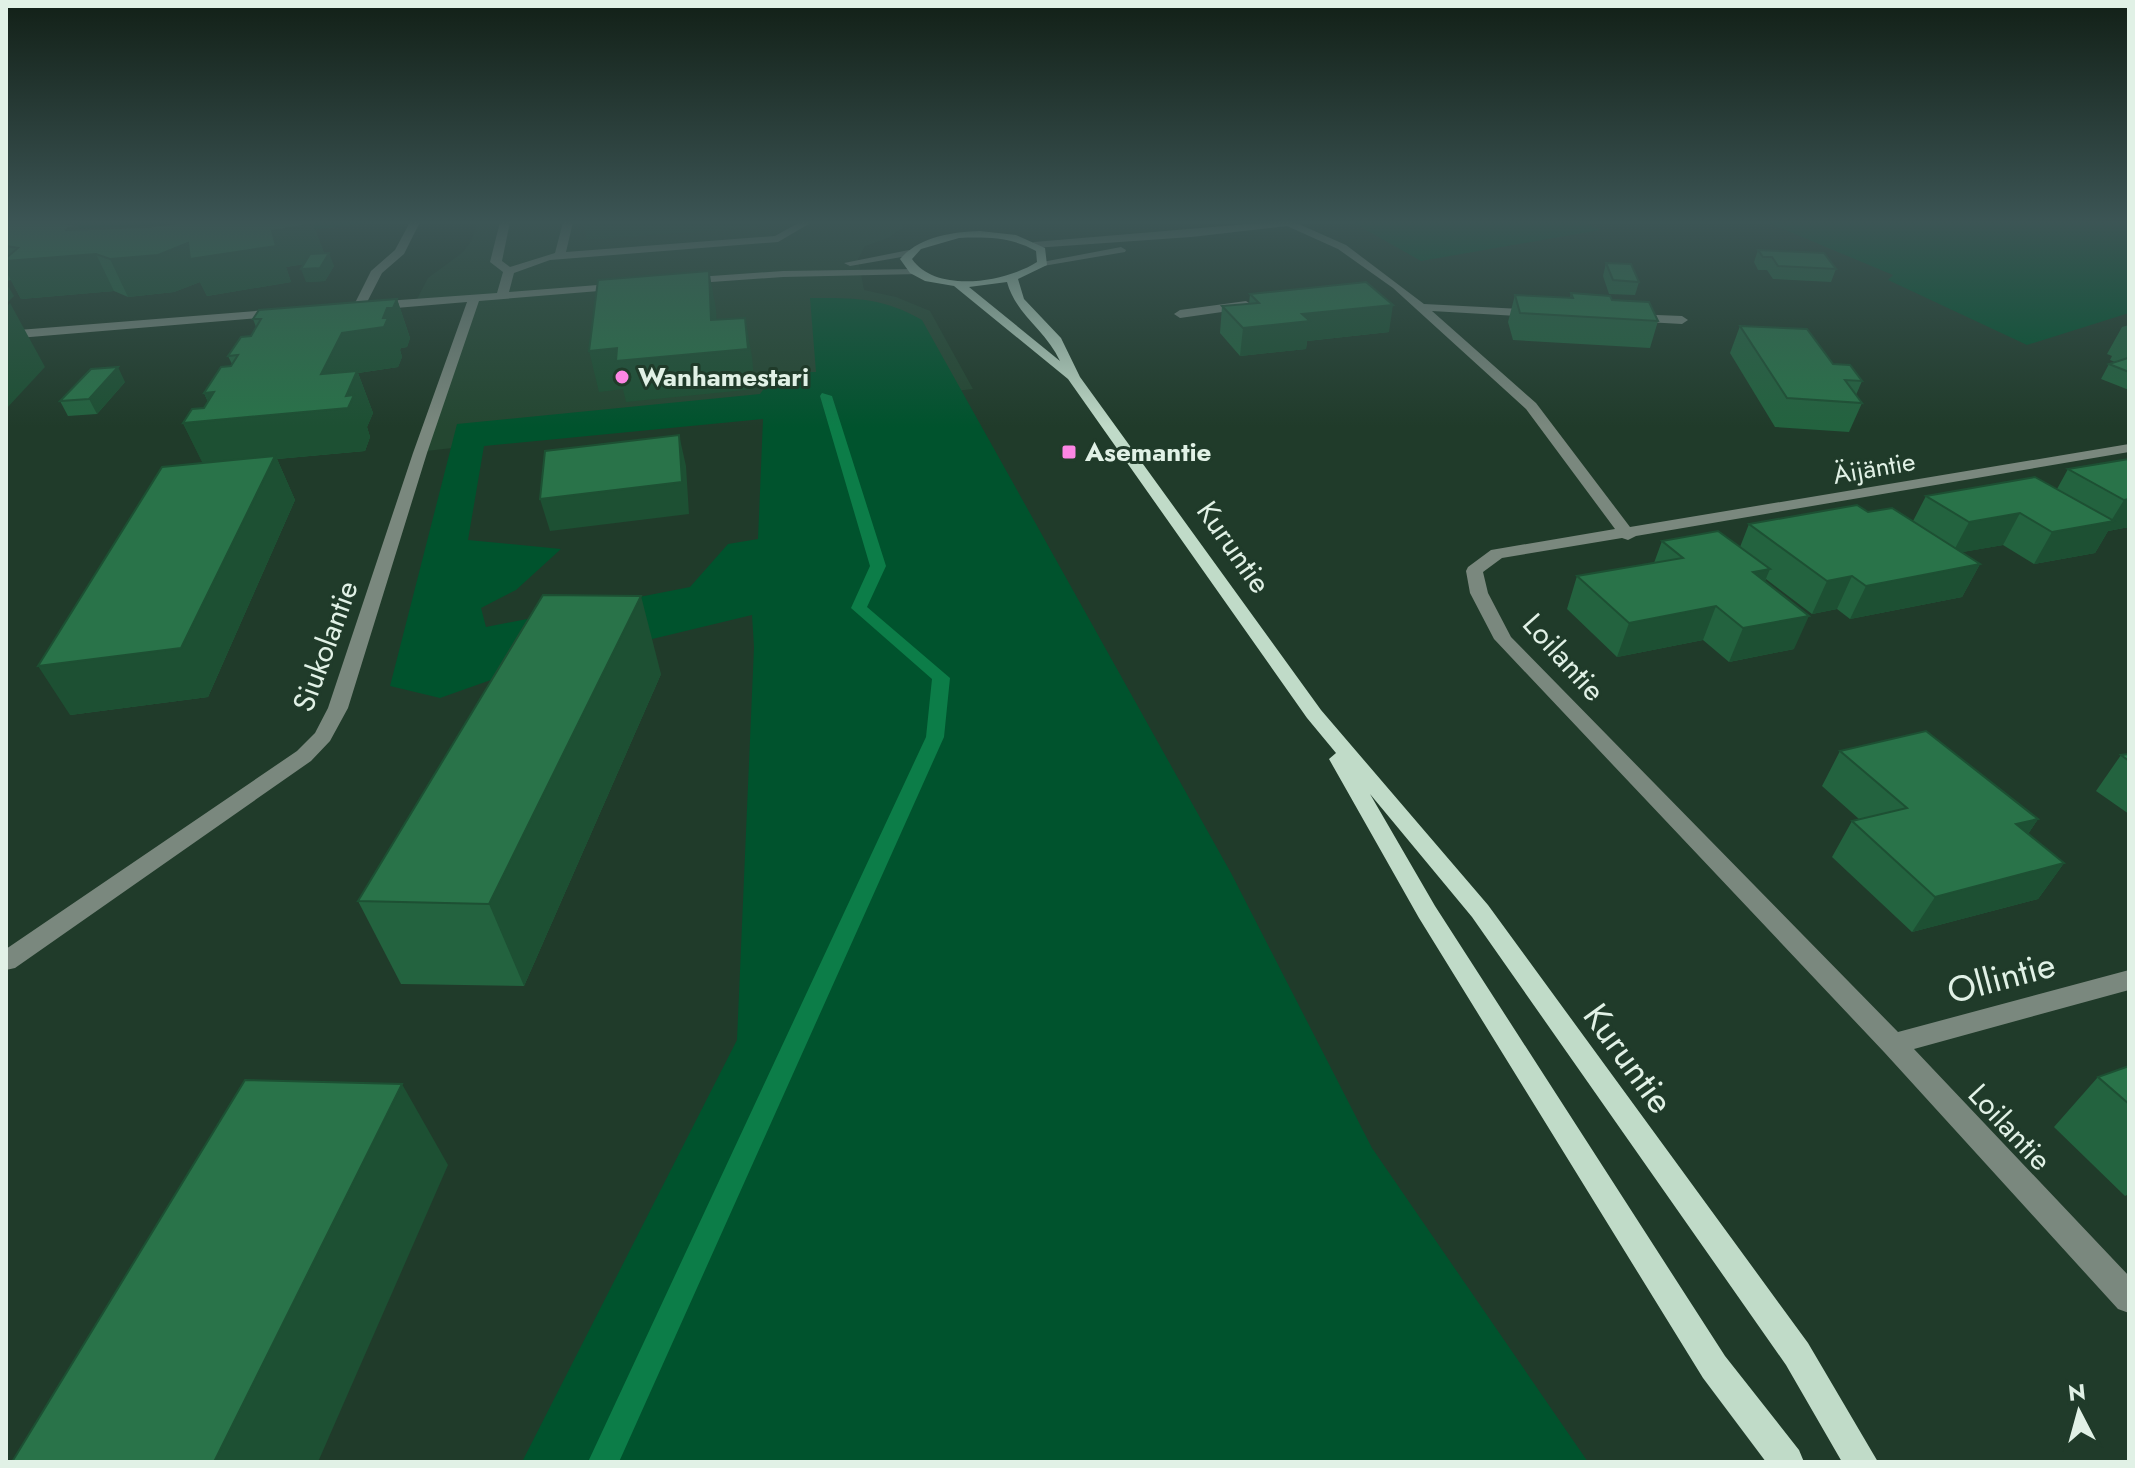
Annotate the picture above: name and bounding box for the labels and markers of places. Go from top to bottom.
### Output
place label: Wanhamestari [638,358,809,396]
marker: Wanhamestari [613,368,631,386]
place label: Asemantie [1084,433,1212,471]
marker: Asemantie [1060,443,1078,461]

